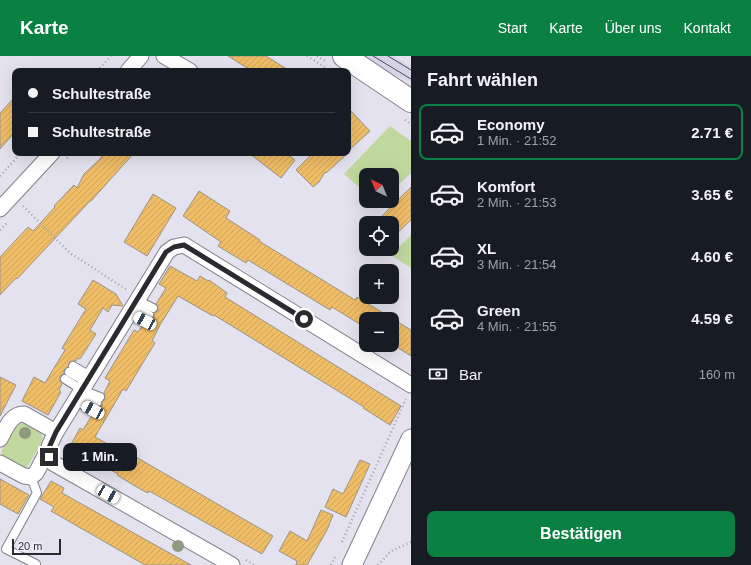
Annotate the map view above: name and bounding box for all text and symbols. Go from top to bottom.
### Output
text: Karte [20,17,69,38]
text: Start [498,20,527,36]
text: Karte [549,20,583,36]
text: Über uns [605,20,662,36]
text: Kontakt [684,20,731,36]
text: Fahrt wählen [427,70,538,90]
text: Schultestraße [52,85,151,102]
icon: car [429,114,465,150]
text: Economy [477,116,545,133]
text: Schultestraße [52,123,151,140]
text: 2.71 € [691,124,733,141]
text: 1 Min. · 21:52 [477,133,557,148]
north arrow [359,168,399,208]
map controls [359,168,399,352]
icon: car [429,176,465,212]
text: Komfort [477,178,535,195]
text: 3.65 € [691,186,733,203]
text: 2 Min. · 21:53 [477,195,557,210]
button: locate [359,216,399,256]
icon: car [429,238,465,274]
text: XL [477,240,496,257]
text: 4.60 € [691,248,733,265]
text: 3 Min. · 21:54 [477,257,557,272]
button: + [359,264,399,304]
icon: car [429,300,465,336]
text: Green [477,302,520,319]
car [132,310,158,332]
route start [295,310,313,328]
text: 4.59 € [691,310,733,327]
button: − [359,312,399,352]
text: 4 Min. · 21:55 [477,319,557,334]
icon: cash [427,363,449,385]
text: Bar [459,366,482,383]
text: 160 m [699,367,735,382]
car [80,399,106,421]
callout: 1 Min. [63,443,137,471]
route end [40,448,58,466]
text: 1 Min. [82,449,118,464]
car [95,483,121,505]
button: Bestätigen [427,511,735,557]
scale bar [12,537,61,556]
text: 20 m [18,540,42,552]

